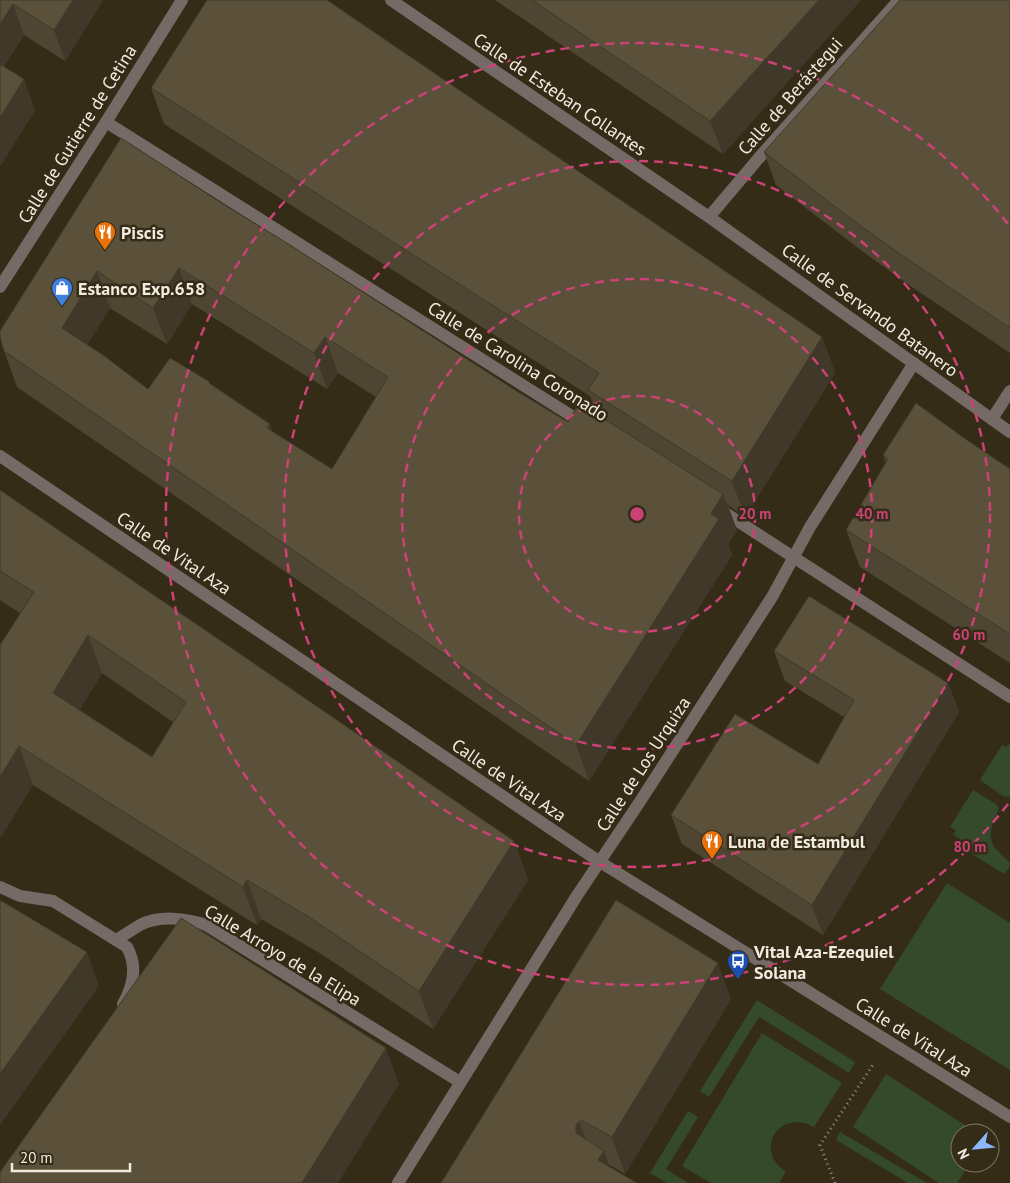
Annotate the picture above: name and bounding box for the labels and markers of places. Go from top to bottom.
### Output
restaurant icon: Piscis [93,220,117,251]
place label: Piscis [121,221,164,244]
shop icon: Estanco Exp.658 [50,276,74,307]
place label: Estanco Exp.658 [78,277,205,300]
centre of rings [628,505,646,523]
restaurant icon: Luna de Estambul [700,829,724,860]
place label: Luna de Estambul [728,830,866,853]
place label: Vital Aza-Ezequiel Solana [753,940,894,984]
bus stop icon: Vital Aza-Ezequiel Solana [726,949,750,980]

